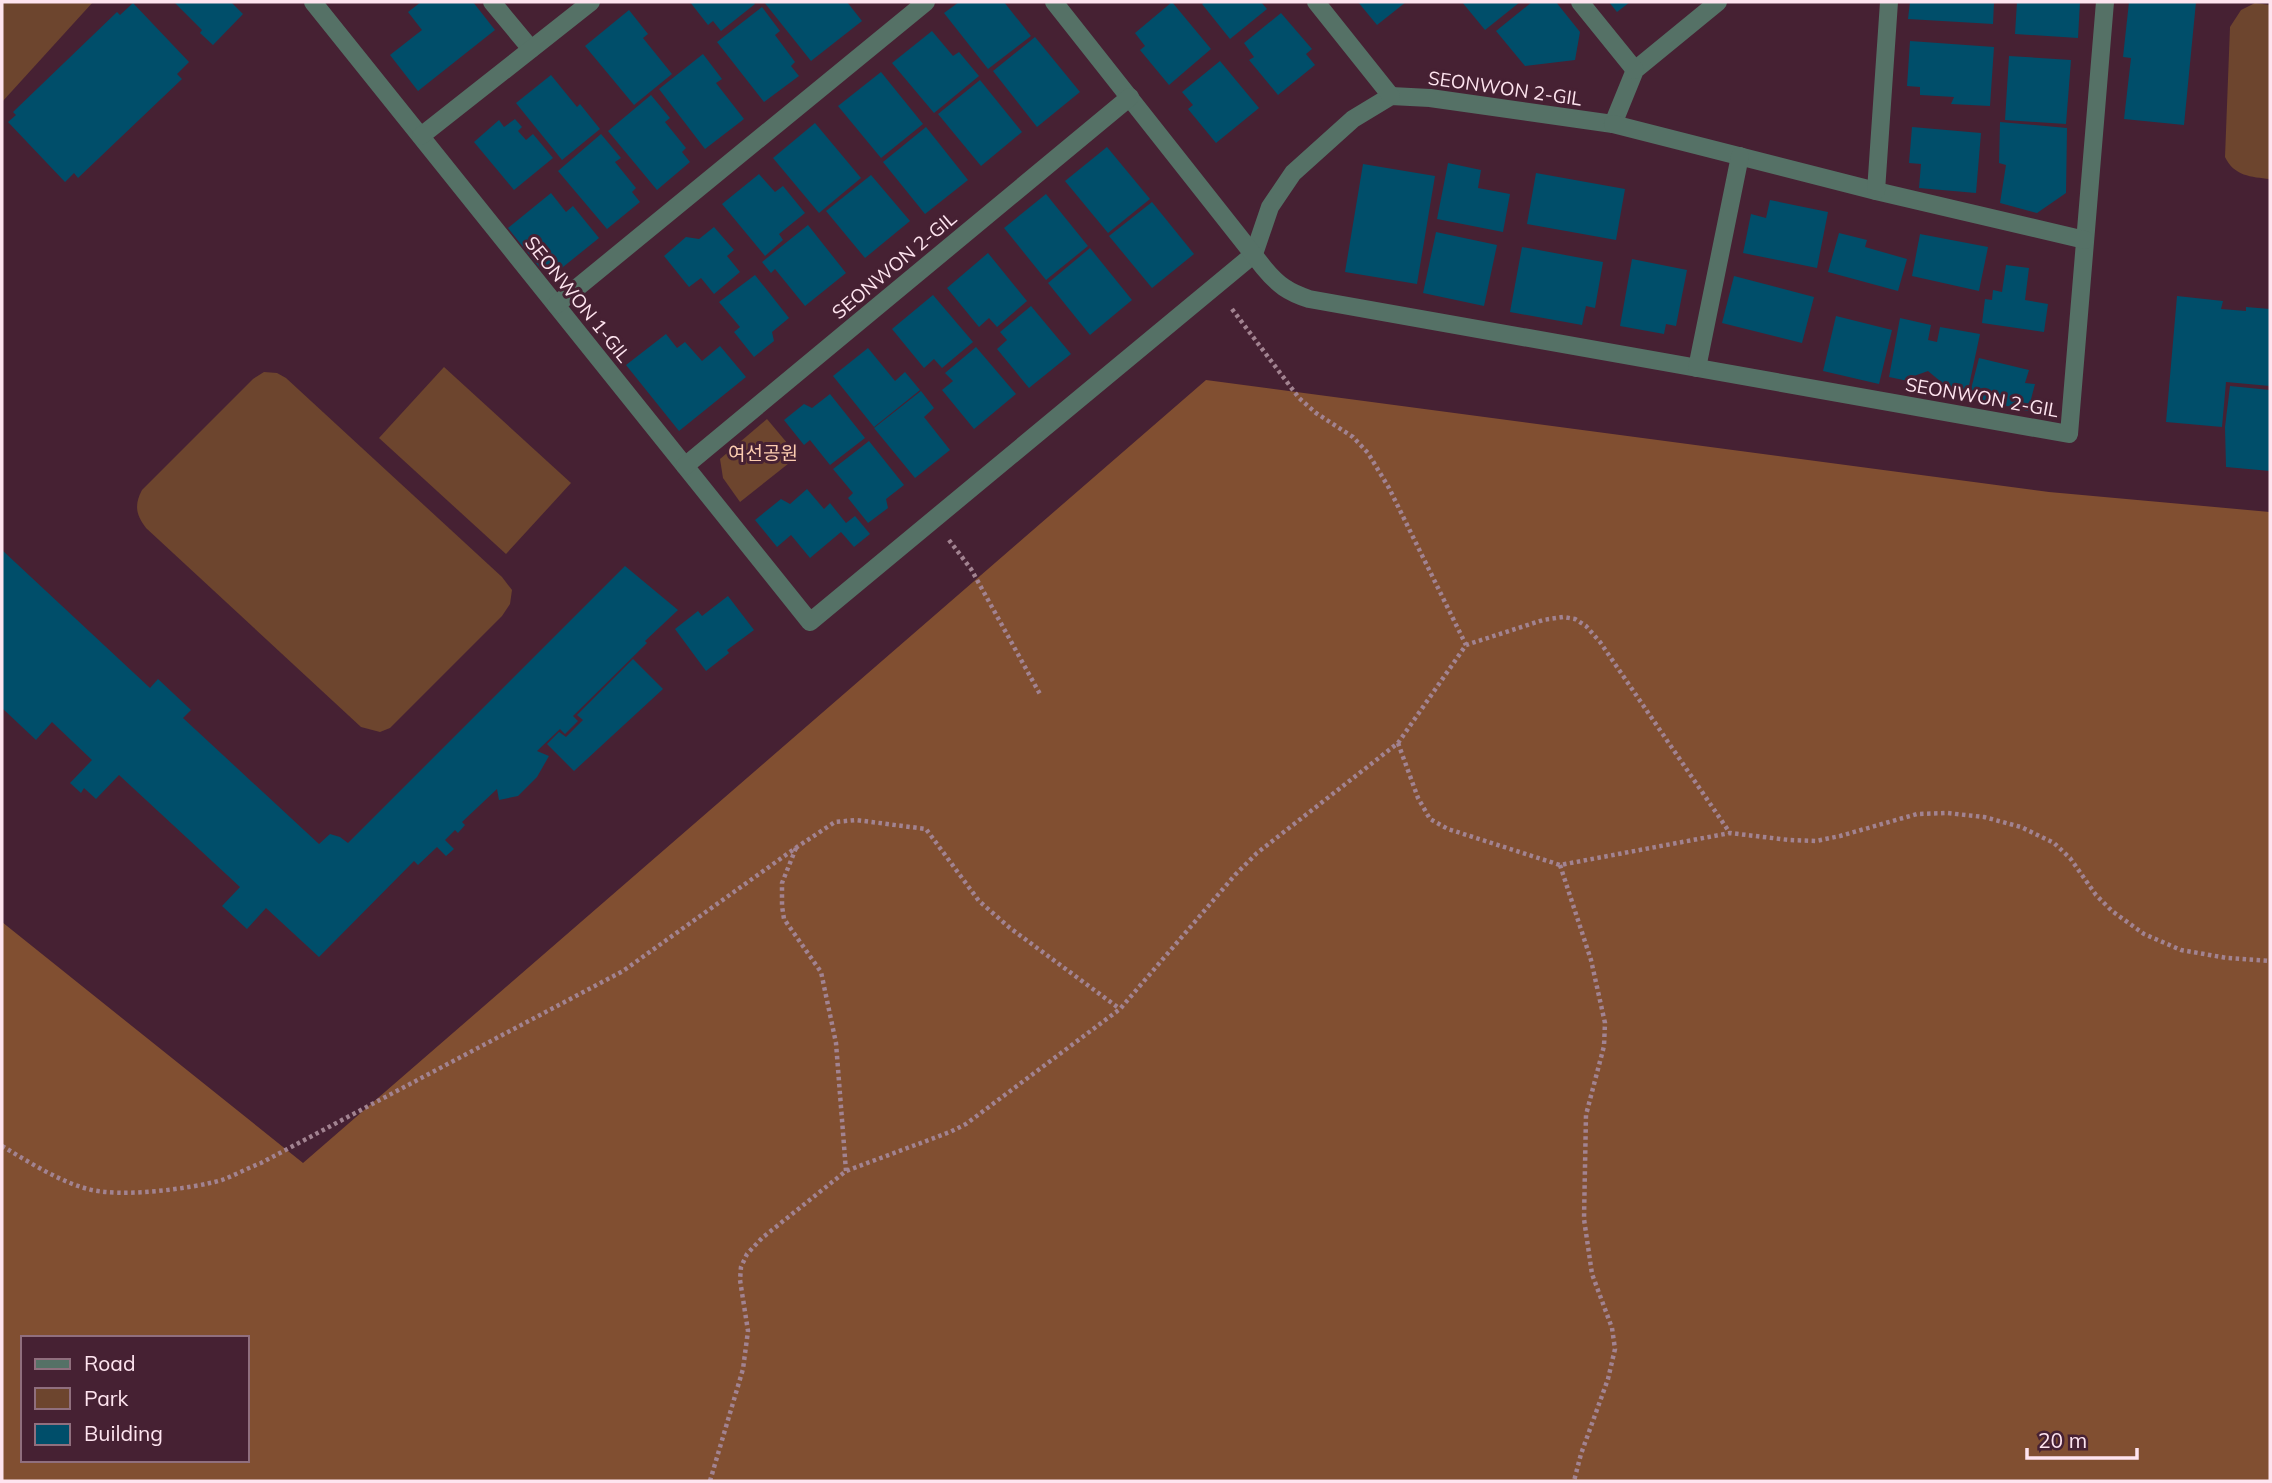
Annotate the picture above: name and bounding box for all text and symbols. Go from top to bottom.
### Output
street label: SEONWON 2-GIL [1427,65,1584,111]
street label: SEONWON 2-GIL [827,206,962,324]
street label: SEONWON 1-GIL [520,231,637,367]
street label: SEONWON 2-GIL [1904,372,2061,422]
park label: 여선공원 [728,441,798,465]
legend [21,1336,248,1462]
text: Road [84,1350,135,1376]
text: Park [84,1385,128,1411]
scale bar [2027,1416,2137,1460]
text: Building [84,1420,163,1446]
text: 20 m [2038,1427,2087,1453]

